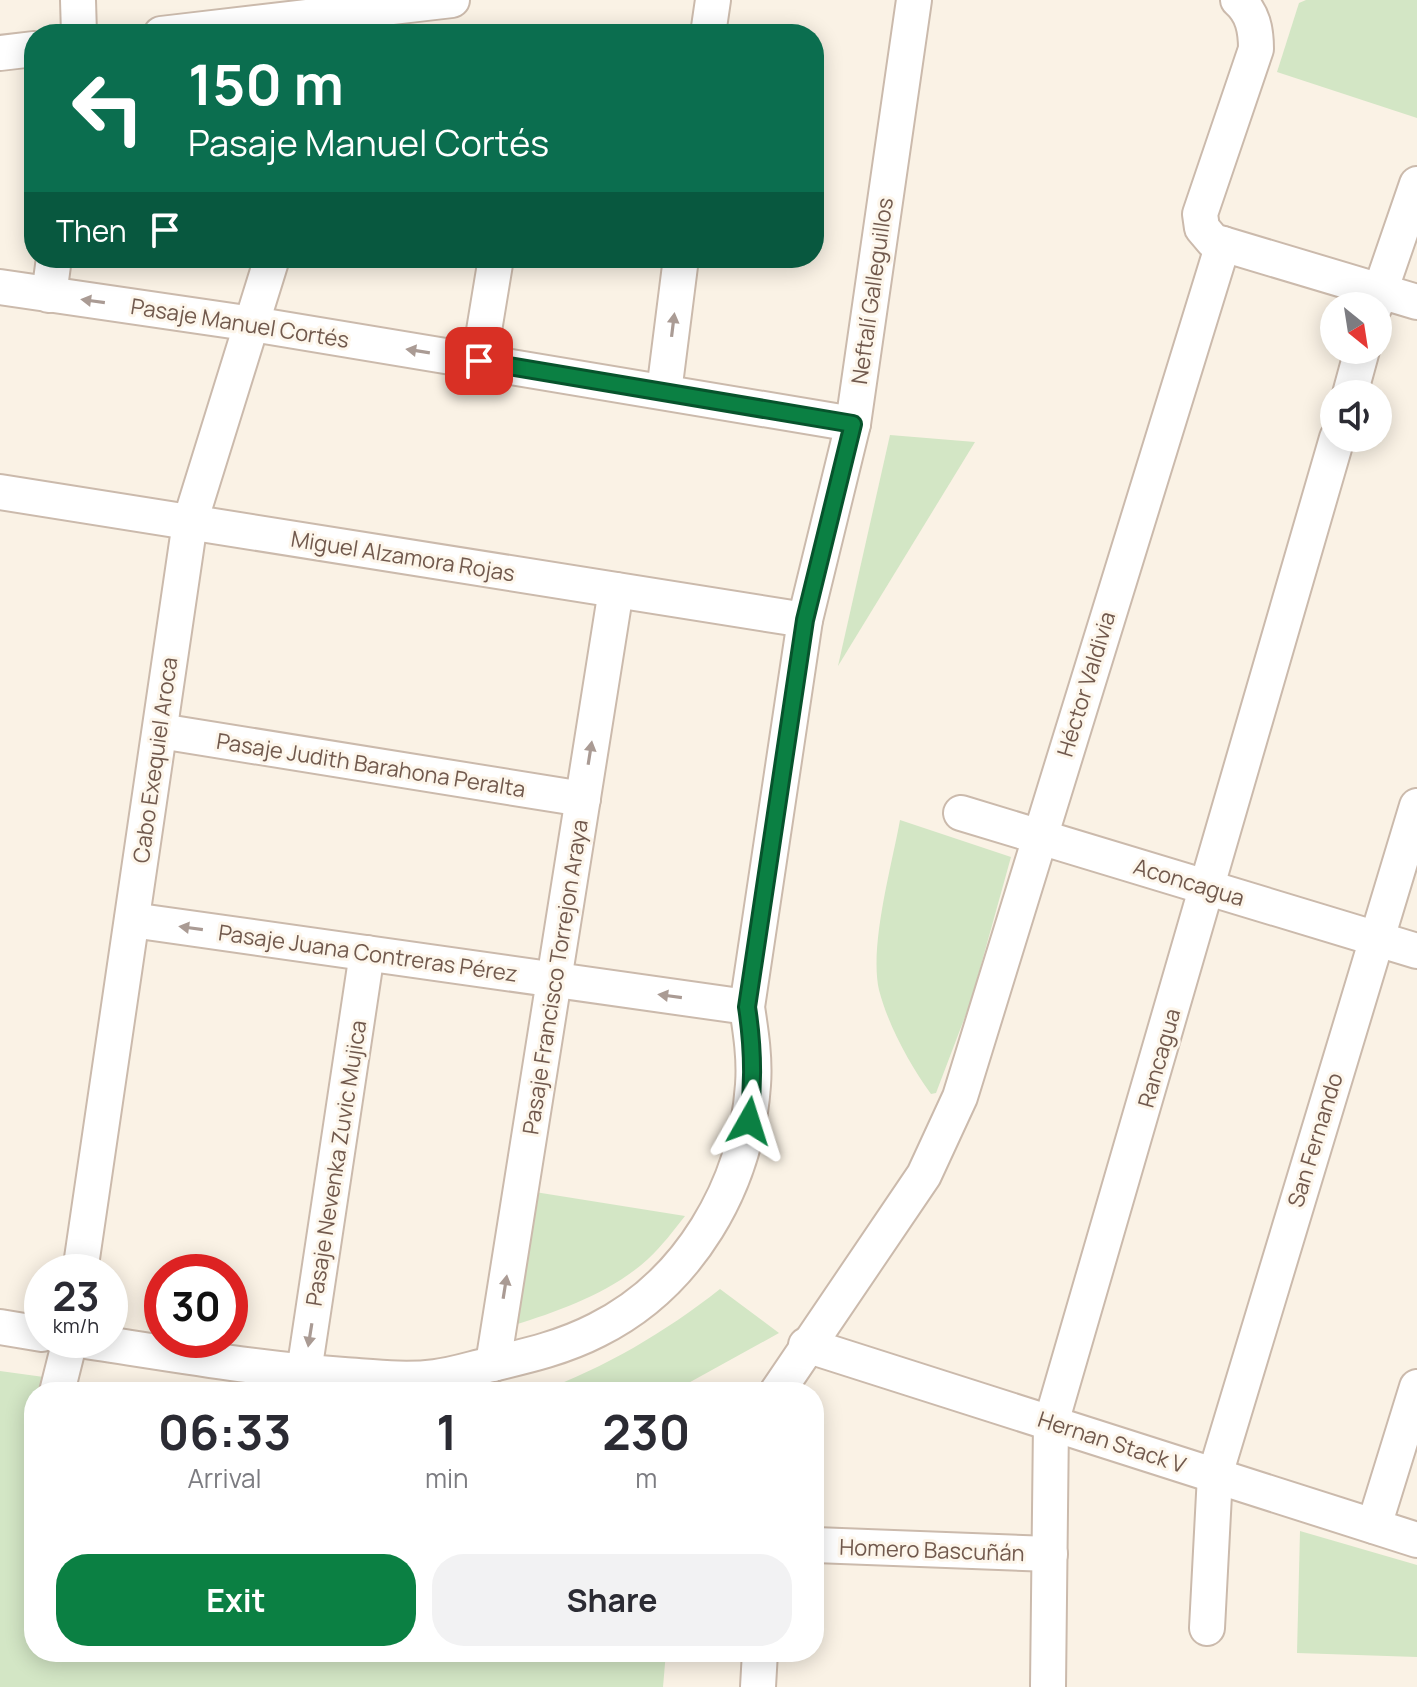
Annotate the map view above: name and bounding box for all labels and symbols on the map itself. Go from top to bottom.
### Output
street label: Neftalí Galleguillos [844,196,900,386]
street label: Pasaje Manuel Cortés [129,291,351,355]
north arrow [1320,292,1392,364]
one-way arrow [80,294,105,307]
one-way arrow [666,312,679,337]
pin [445,327,513,395]
one-way arrow [405,344,430,357]
street label: Miguel Alzamora Rojas [289,523,517,589]
street label: Héctor Valdivia [1050,608,1122,760]
street label: Cabo Exequiel Aroca [126,655,184,865]
street label: Pasaje Judith Barahona Peralta [214,726,528,804]
one-way arrow [584,740,597,765]
street label: Pasaje Francisco Torrejon Araya [515,817,595,1137]
street label: Aconcagua [1130,851,1248,913]
street label: Pasaje Juana Contreras Pérez [216,917,520,989]
one-way arrow [178,921,203,934]
one-way arrow [657,989,682,1002]
street label: Rancagua [1131,1005,1187,1111]
street label: Pasaje Nevenka Zuvic Mujica [299,1018,373,1308]
street label: San Fernando [1280,1069,1350,1211]
position arrow [707,1079,791,1163]
speed limit sign: 30 [144,1254,248,1358]
one-way arrow [500,1274,512,1299]
one-way arrow [303,1323,316,1348]
street label: Hernan Stack V [1034,1404,1191,1480]
street label: Homero Bascuñán [839,1532,1025,1568]

